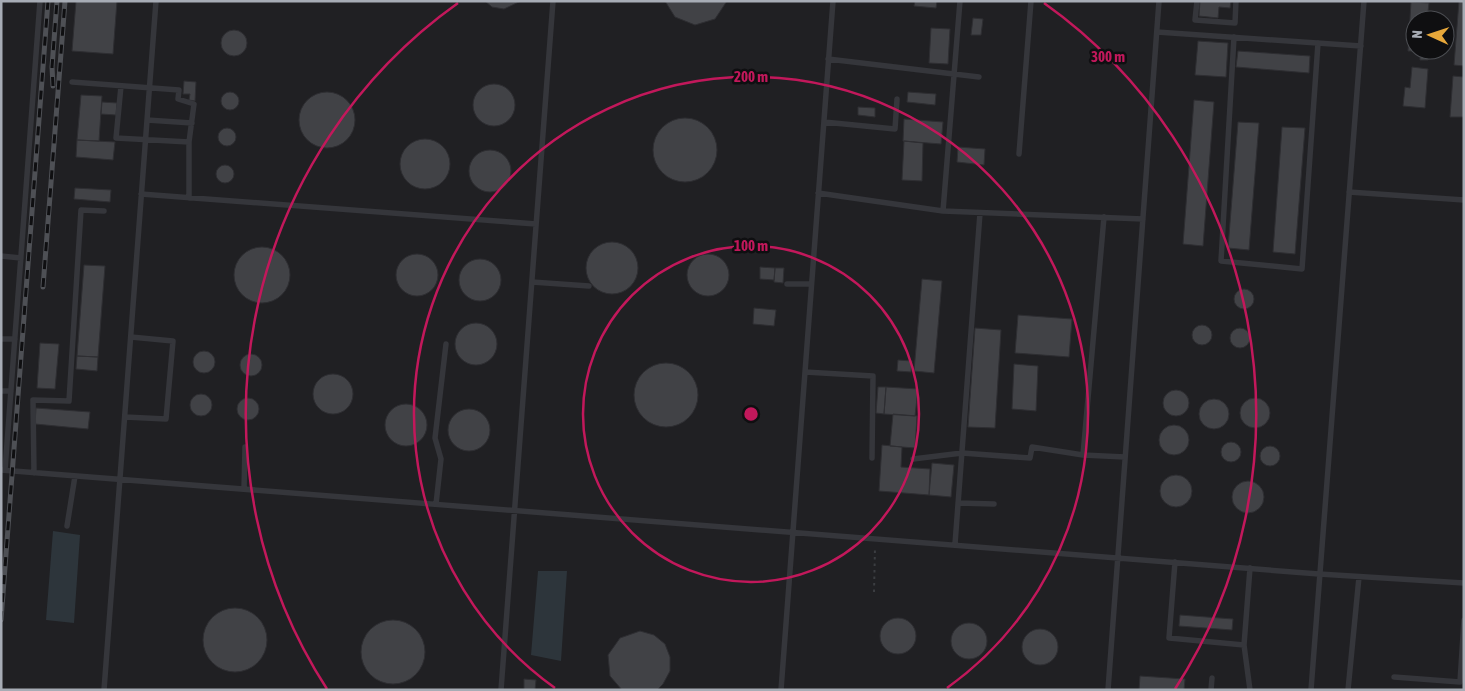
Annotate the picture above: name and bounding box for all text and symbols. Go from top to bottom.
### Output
north arrow [1405,10,1455,60]
text: N [1409,30,1425,39]
text: 300 m [1091,48,1125,65]
text: 200 m [734,68,768,85]
text: 100 m [734,237,768,254]
centre of rings [742,405,760,423]

